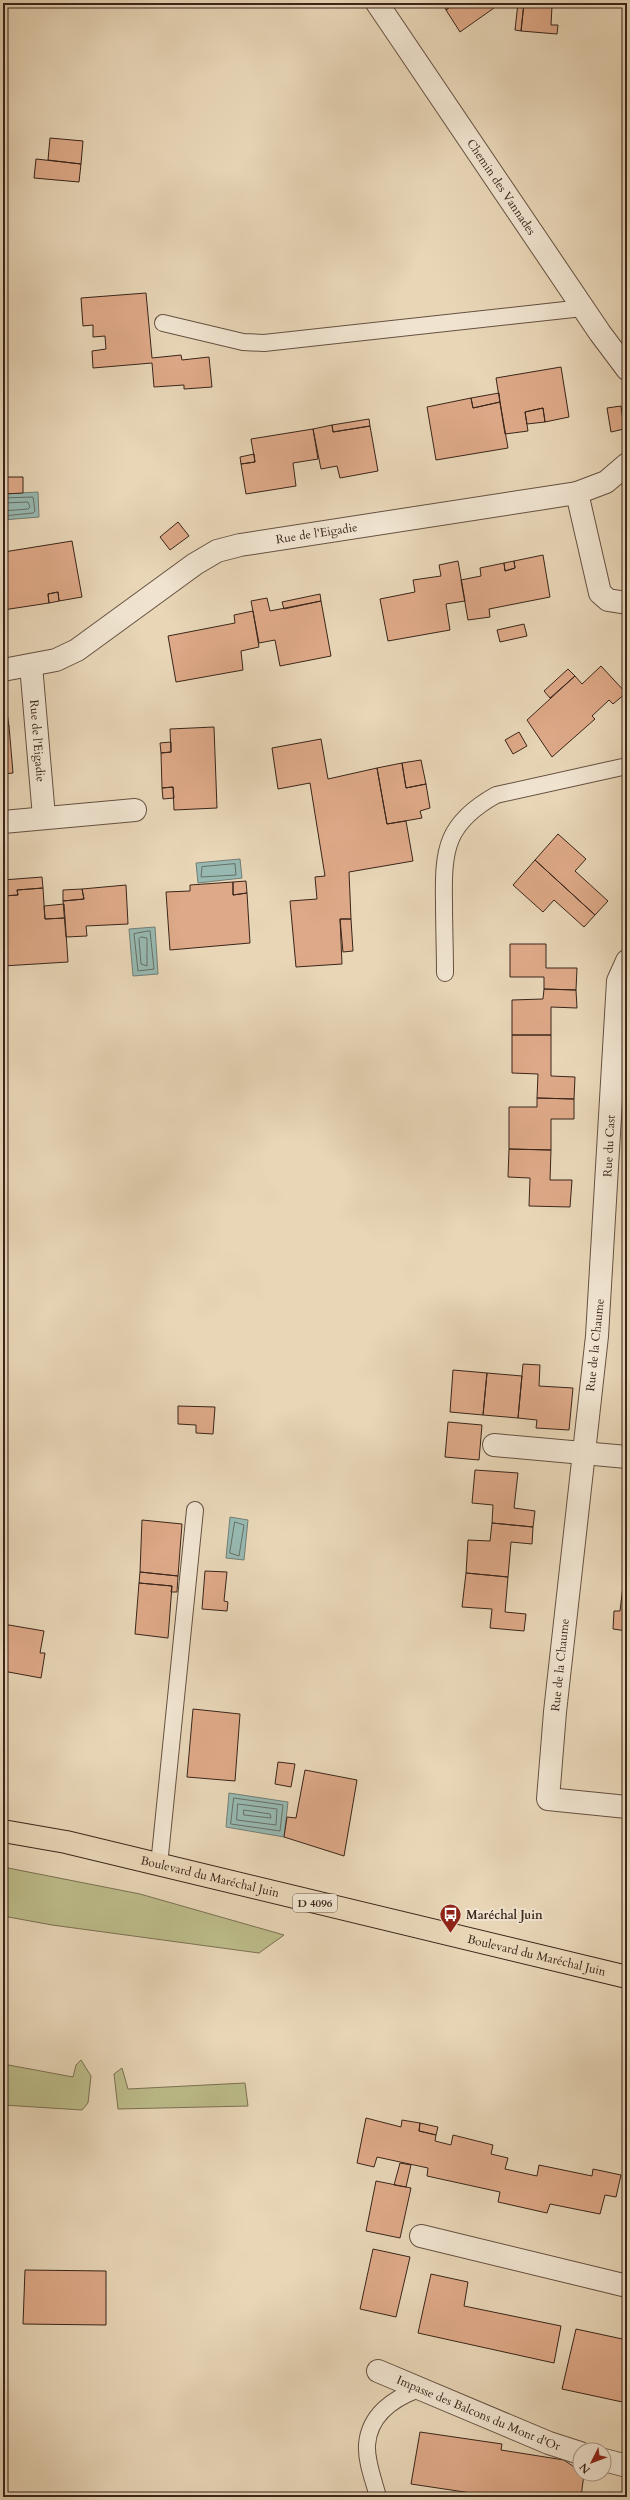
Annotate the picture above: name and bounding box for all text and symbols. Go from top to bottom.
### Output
street label: Chemin des Vannades [463,136,539,238]
street label: Rue de l'Eigadie [275,519,359,547]
street label: Rue de l'Eigadie [26,699,49,782]
street label: Rue du Cast [599,1114,619,1177]
street label: Rue de la Chaume [582,1298,608,1392]
street label: Rue de la Chaume [547,1618,573,1712]
street label: Boulevard du Maréchal Juin [139,1852,281,1901]
road number: D 4096 [293,1894,337,1912]
bus stop icon: Maréchal Juin [437,1902,463,1935]
place label: Maréchal Juin [466,1907,543,1923]
street label: Boulevard du Maréchal Juin [466,1931,608,1980]
street label: Impasse des Balcons du Mont d'Or [394,2372,563,2454]
north arrow [572,2442,612,2482]
text: N [576,2459,594,2477]

